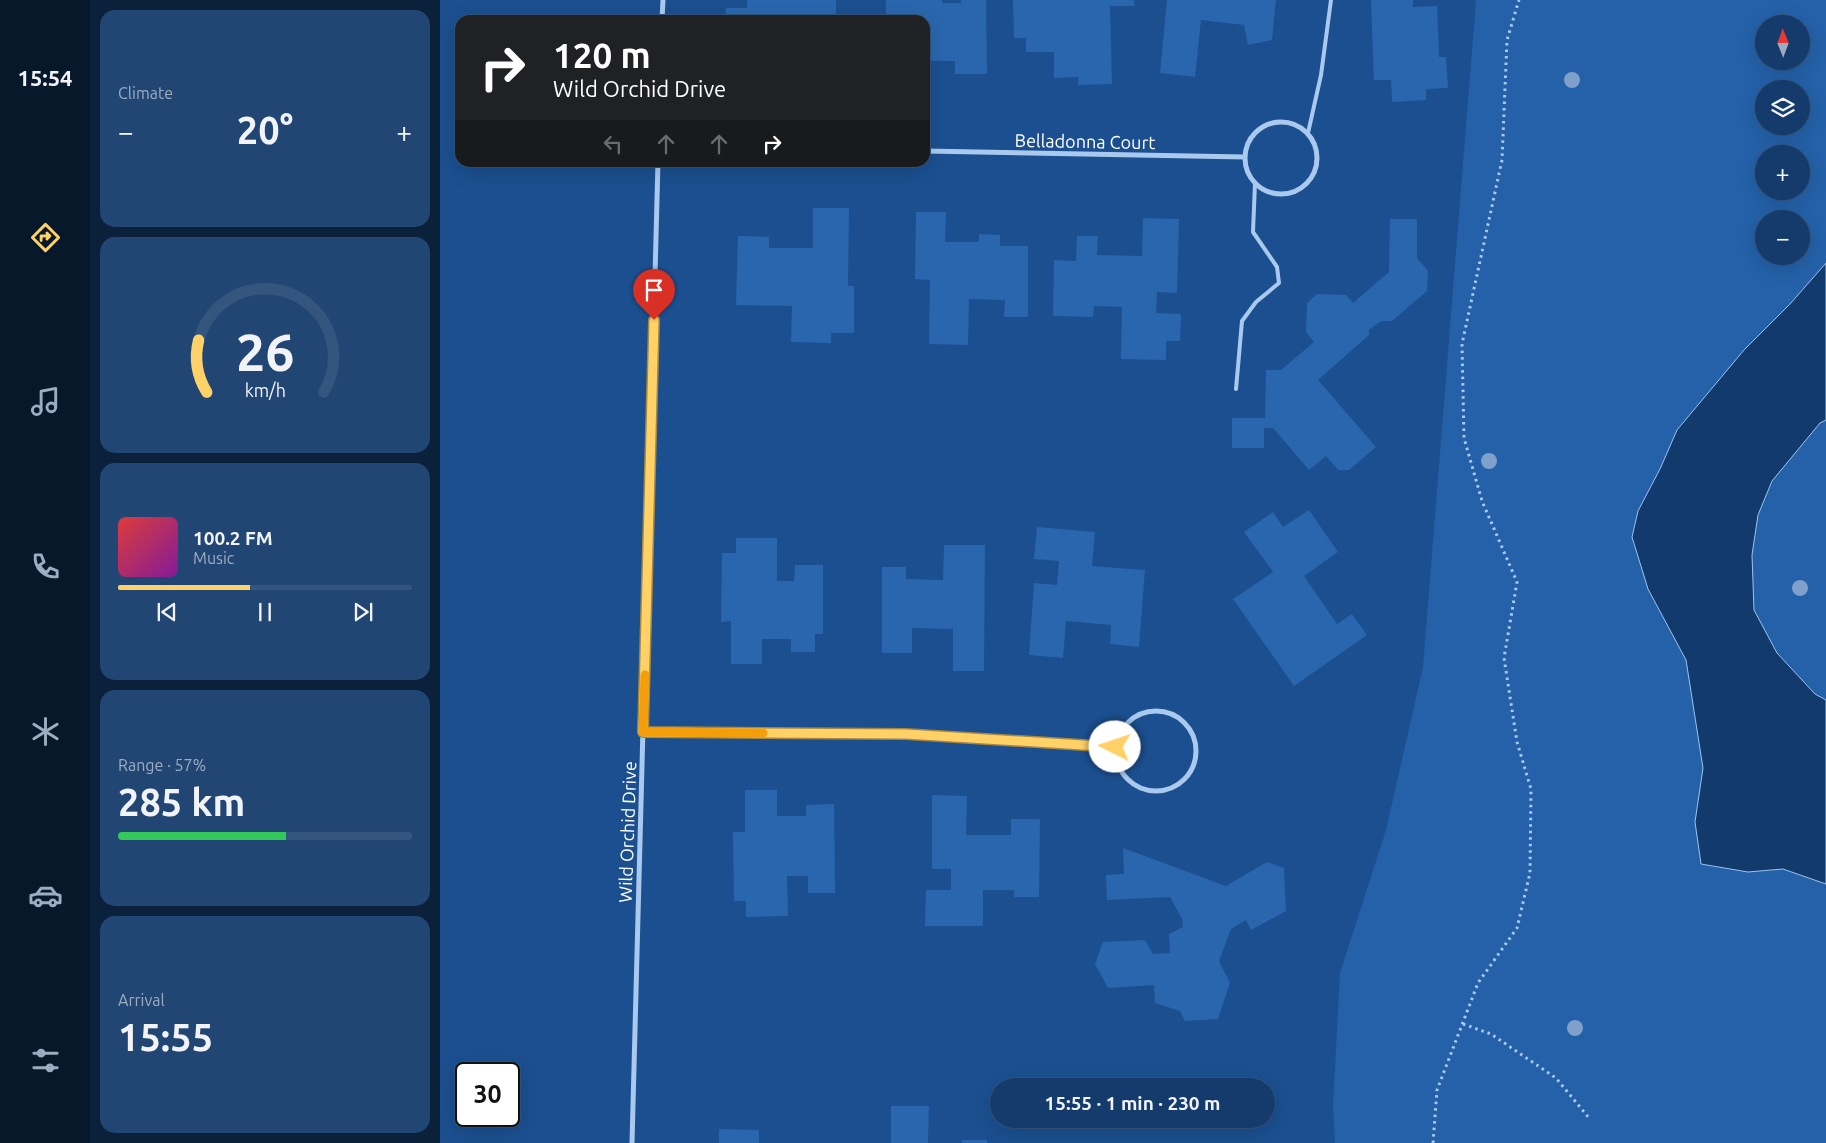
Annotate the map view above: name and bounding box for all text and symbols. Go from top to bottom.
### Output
north arrow [1755,15,1810,70]
map controls [1755,15,1810,265]
icon: right [470,35,535,100]
text: 120 m [553,35,651,75]
text: 15:54 [17,65,73,90]
text: Wild Orchid Drive [553,76,726,101]
button: layers [1755,80,1810,135]
text: Climate [118,84,173,102]
text: 20° [237,109,293,151]
text: − [118,116,134,147]
text: + [396,116,412,147]
icon: left [599,130,627,158]
icon: ahead [652,130,680,158]
icon: ahead [705,130,733,158]
icon: right [758,130,786,158]
street label: Belladonna Court [1014,130,1156,152]
button: + [1755,145,1810,200]
button: − [1755,210,1810,265]
icon: directions [28,220,63,255]
pin [633,269,675,320]
icon: arrive [640,276,668,304]
text: 26 [236,323,294,381]
text: km/h [244,380,286,400]
icon: music [28,384,63,419]
text: 100.2 FM [193,527,273,549]
icon: phone [28,549,63,584]
text: Music [193,549,234,567]
icon: previous [153,598,181,626]
icon: pause [251,598,279,626]
icon: next [349,598,377,626]
icon: climate [28,714,63,749]
position arrow [1088,720,1140,772]
text: Range · 57% [118,756,206,774]
street label: Wild Orchid Drive [615,761,639,903]
text: 285 km [118,781,245,823]
icon: car [28,878,63,913]
text: Arrival [118,991,165,1009]
text: 15:55 [118,1016,213,1058]
icon: filters [28,1043,63,1078]
speed limit sign: 30 [455,1062,520,1127]
text: 15:55 · 1 min · 230 m [1045,1092,1220,1114]

